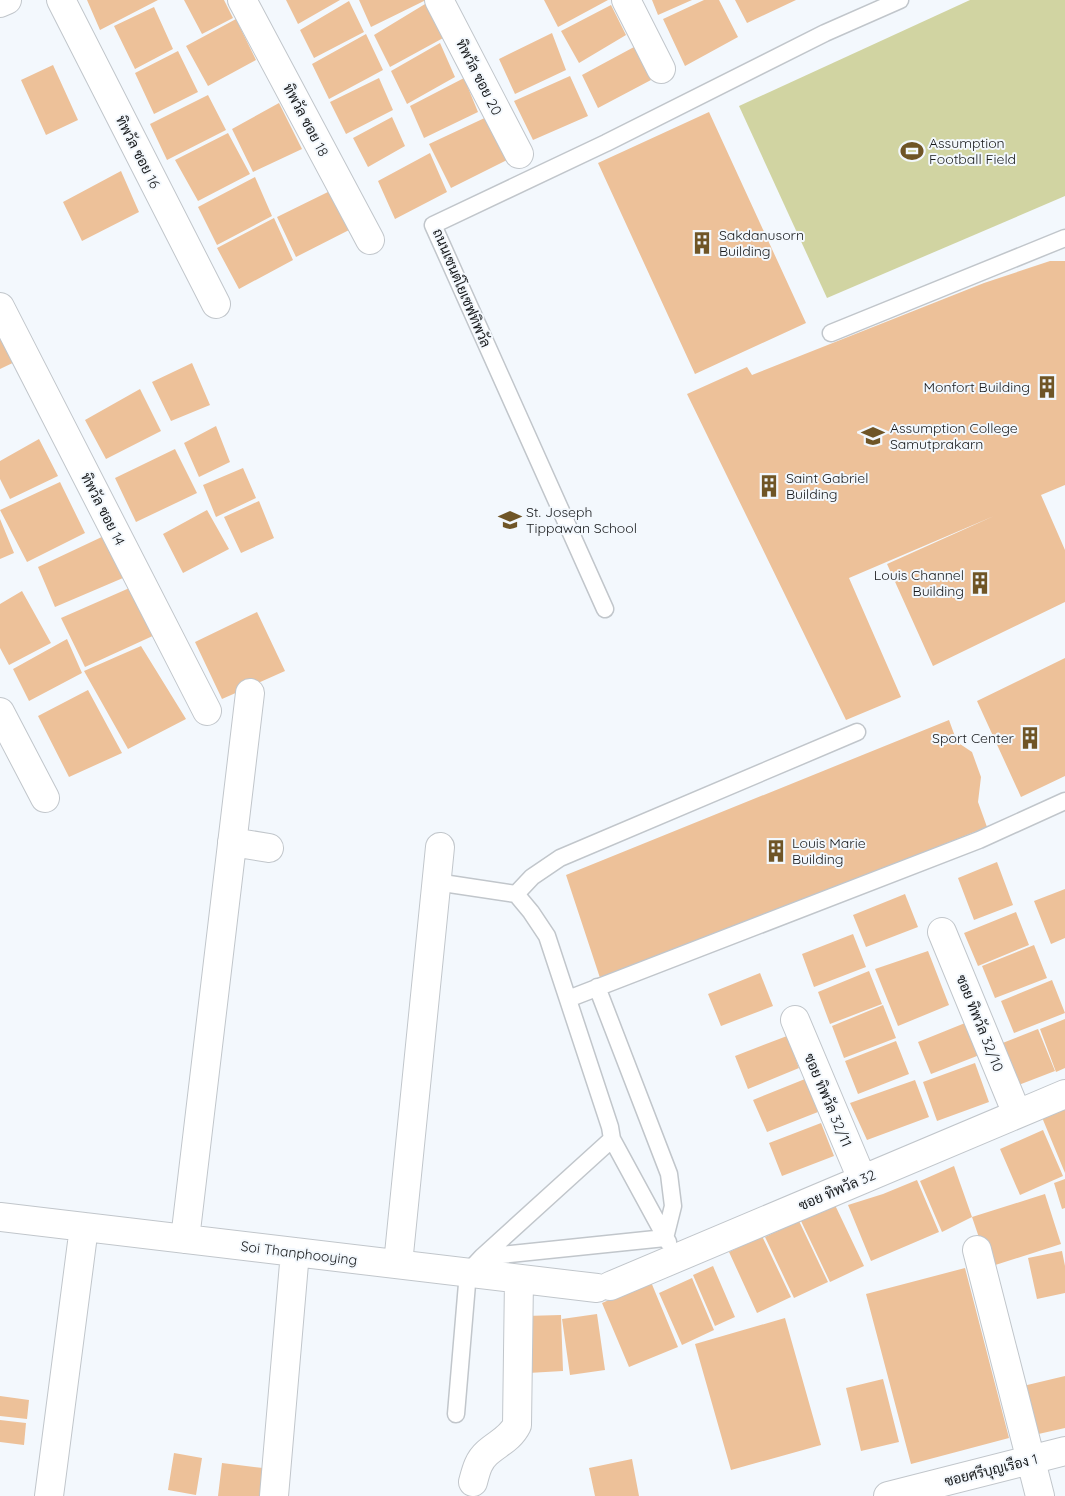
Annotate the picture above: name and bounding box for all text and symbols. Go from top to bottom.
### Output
street label: ทิพวัล ซอย 20 [452,36,506,118]
street label: ทิพวัล ซอย 18 [279,81,333,159]
street label: ทิพวัล ซอย 16 [112,112,164,192]
place label: Assumption Football Field [929,134,1016,168]
sports icon: Assumption Football Field [899,138,925,164]
street label: ถนนเซนต์โยเซฟทิพวัล [429,226,495,350]
place label: Sakdanusorn Building [719,226,804,260]
building icon: Sakdanusorn Building [689,230,715,256]
building icon: Monfort Building [1034,374,1060,400]
place label: Monfort Building [923,378,1030,396]
place label: Assumption College Samutprakarn [890,419,1018,453]
school or university icon: Assumption College Samutprakarn [860,423,886,449]
place label: Saint Gabriel Building [786,469,868,503]
street label: ทิพวัล ซอย 14 [77,470,129,548]
building icon: Saint Gabriel Building [756,473,782,499]
place label: St. Joseph Tippawan School [526,503,637,537]
school or university icon: St. Joseph Tippawan School [497,507,523,533]
place label: Louis Channel Building [874,566,964,600]
building icon: Louis Channel Building [967,570,993,596]
building icon: Sport Center [1017,725,1043,751]
place label: Sport Center [932,729,1015,747]
place label: Louis Marie Building [792,834,866,868]
building icon: Louis Marie Building [763,838,789,864]
street label: ซอย ทิพวัล 32/10 [952,972,1008,1074]
street label: ซอย ทิพวัล 32/11 [800,1051,856,1149]
street label: ซอย ทิพวัล 32 [796,1166,879,1214]
street label: Soi Thanphooying [240,1237,358,1269]
street label: ซอยศรีบุญเรือง 1 [943,1450,1040,1491]

